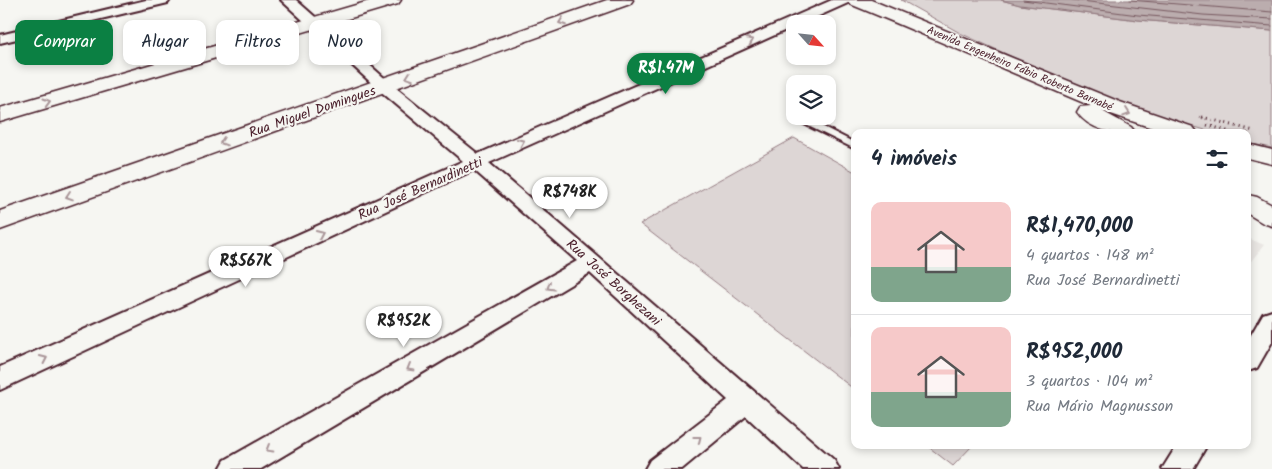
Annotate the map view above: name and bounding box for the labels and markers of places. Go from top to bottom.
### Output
pin: R$1.47M [620,52,712,95]
pin: R$748K [529,176,611,219]
pin: R$567K [205,246,287,288]
pin: R$952K [363,306,445,348]

